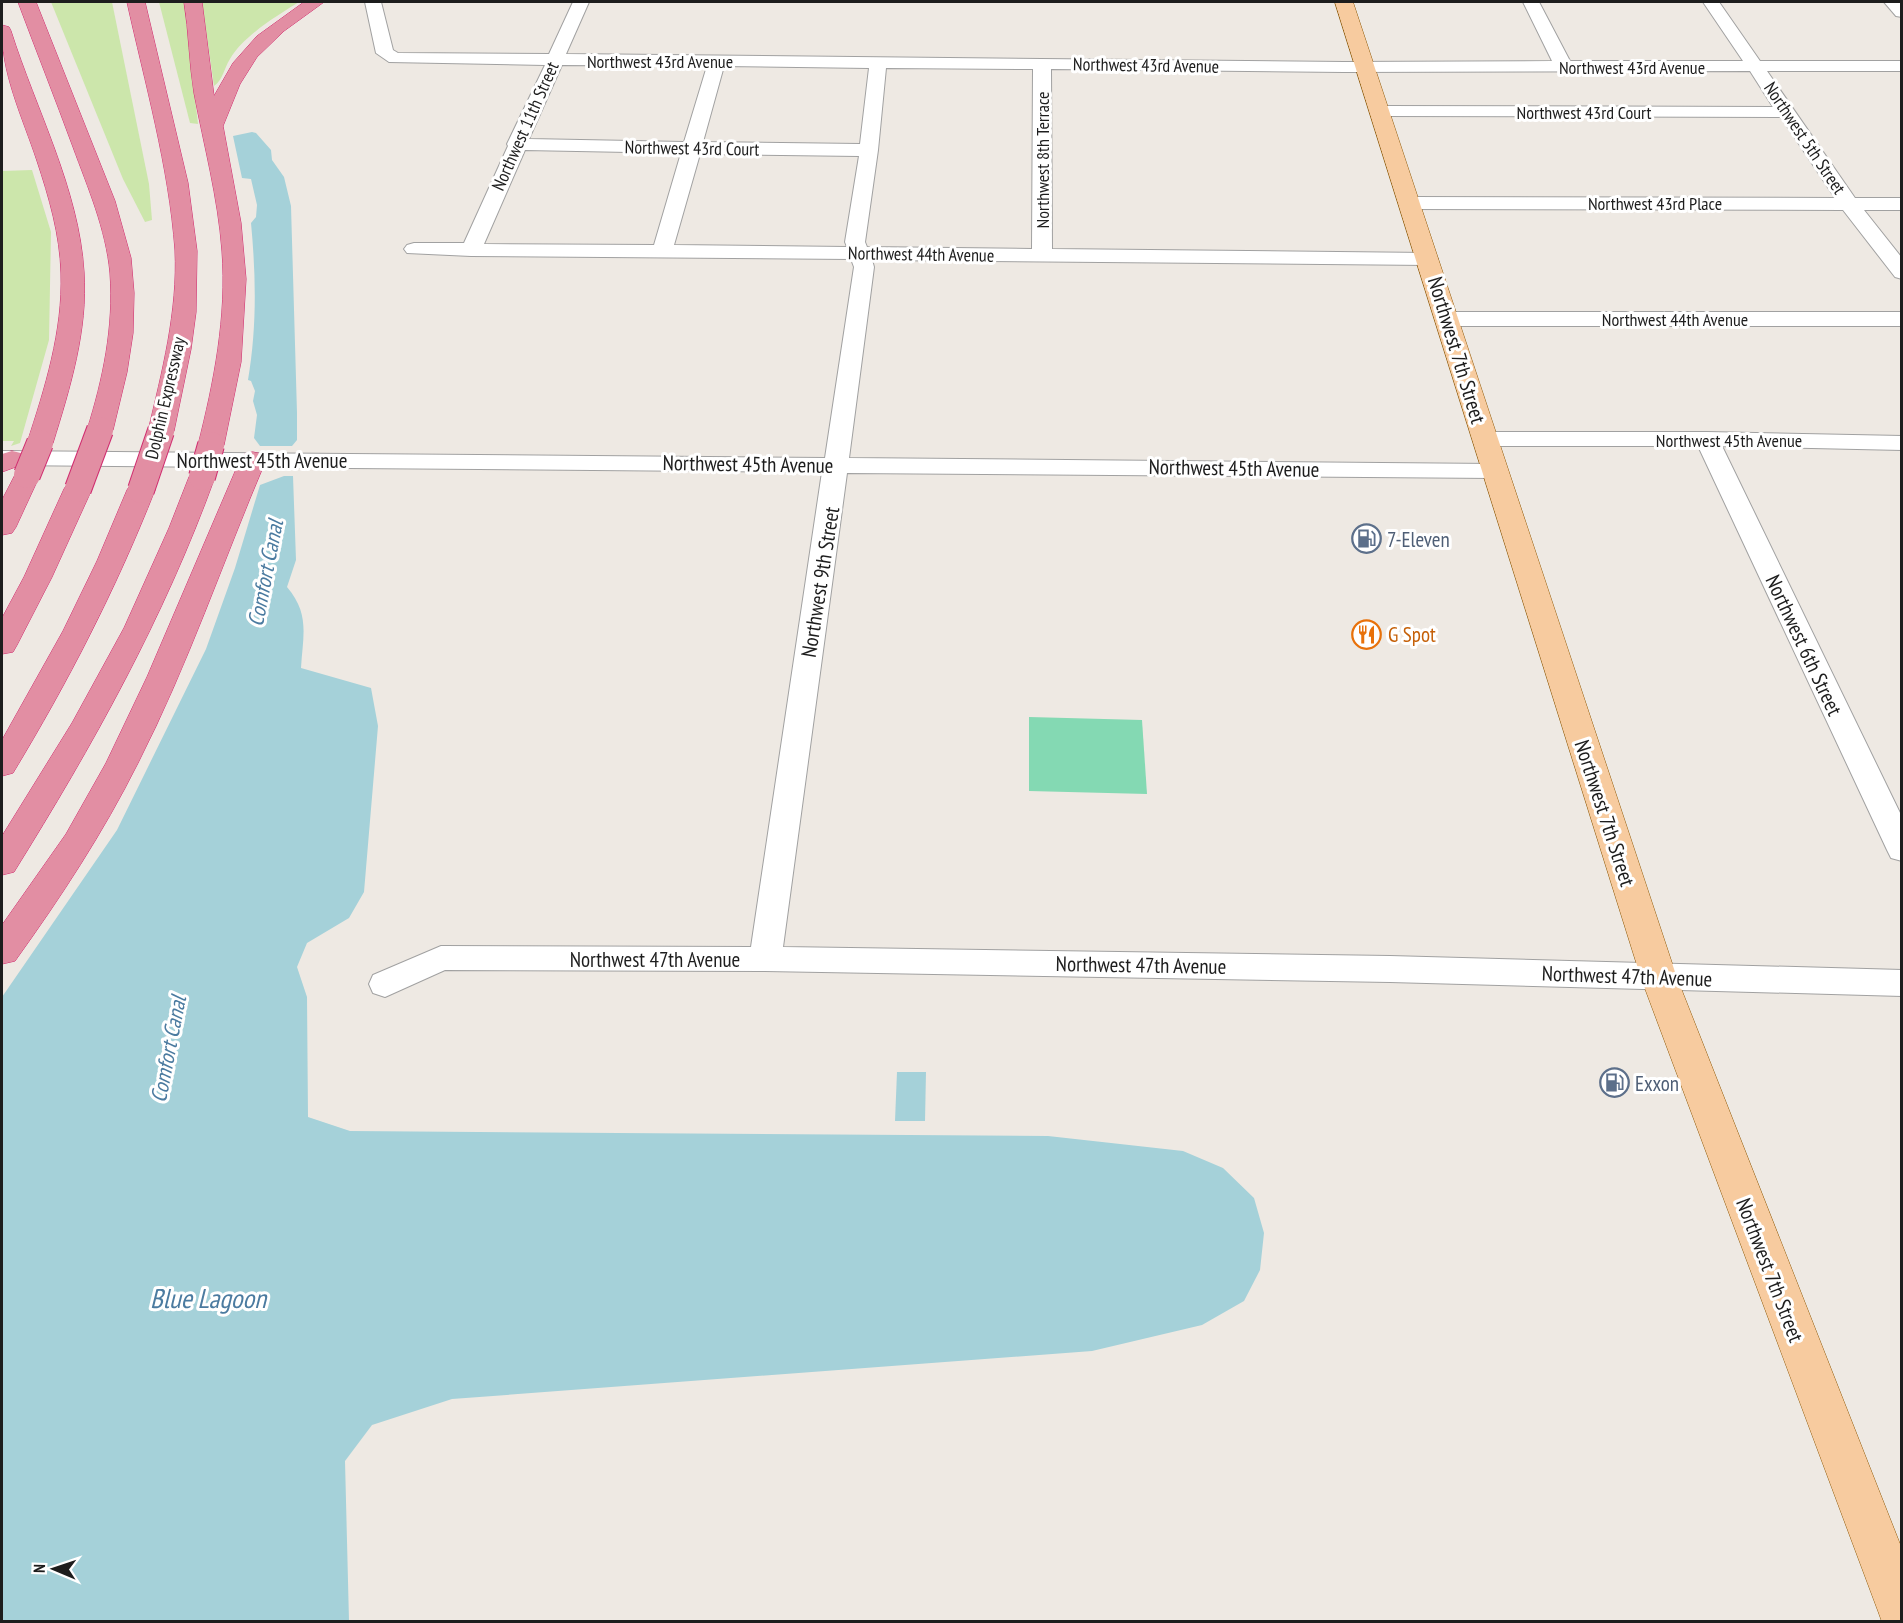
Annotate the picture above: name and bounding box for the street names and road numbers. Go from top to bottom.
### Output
street label: Northwest 43rd Avenue [587,50,733,73]
street label: Northwest 43rd Avenue [1073,52,1219,78]
street label: Northwest 43rd Avenue [1559,56,1705,79]
street label: Northwest 11th Street [486,58,564,194]
street label: Northwest 5th Street [1759,77,1851,199]
street label: Northwest 8th Terrace [1031,92,1054,228]
street label: Northwest 43rd Court [1517,101,1651,124]
street label: Northwest 43rd Court [624,135,760,161]
street label: Northwest 43rd Place [1588,192,1722,215]
street label: Northwest 44th Avenue [848,241,994,267]
street label: Northwest 7th Street [1422,273,1492,427]
street label: Northwest 44th Avenue [1602,308,1748,331]
street label: Dolphin Expressway [140,334,190,461]
street label: Northwest 45th Avenue [1656,429,1802,452]
street label: Northwest 45th Avenue [177,447,347,474]
street label: Northwest 45th Avenue [662,449,834,479]
street label: Northwest 45th Avenue [1148,453,1320,483]
street label: Northwest 9th Street [795,504,845,659]
street label: Northwest 6th Street [1760,570,1848,720]
street label: Northwest 7th Street [1569,737,1641,890]
street label: Northwest 47th Avenue [570,946,740,973]
street label: Northwest 47th Avenue [1055,950,1227,980]
street label: Northwest 47th Avenue [1541,960,1713,992]
street label: Northwest 7th Street [1730,1194,1810,1346]

